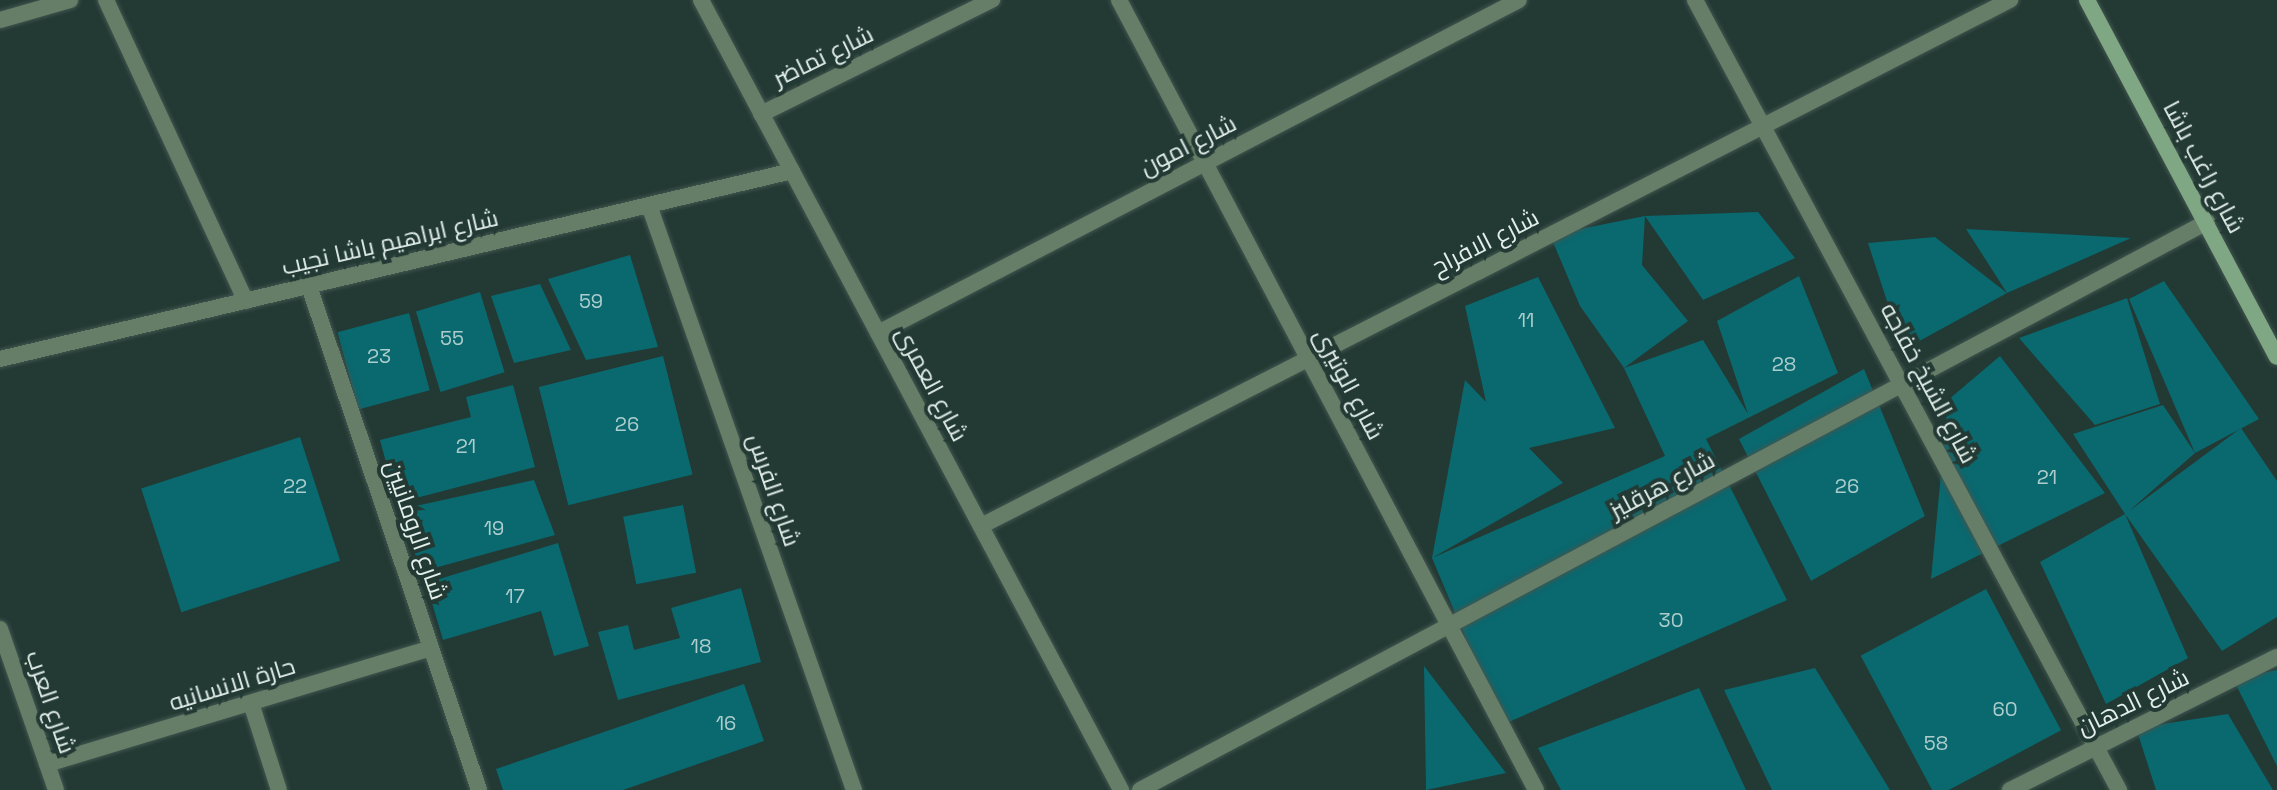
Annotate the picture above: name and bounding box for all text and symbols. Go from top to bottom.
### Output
street label: شارع تماضر [768,19,878,93]
street label: شارع راغب باشا [2157,96,2251,238]
street label: شارع امون [1135,108,1241,182]
street label: شارع ابراهيم باشا نجيب [279,203,501,281]
street label: شارع الافراح [1426,203,1544,281]
house number: 59 [579,289,603,313]
street label: شارع الشيخ خفاجه [1875,298,1983,468]
house number: 11 [1518,308,1534,332]
street label: شارع العمرى [890,322,974,446]
street label: شارع الوتيرى [1308,323,1390,445]
house number: 55 [440,326,464,350]
house number: 23 [367,344,391,368]
house number: 28 [1772,352,1796,376]
house number: 26 [615,412,639,436]
street label: شارع الفرس [741,430,807,550]
house number: 21 [456,434,476,458]
street label: شارع هرقليز [1604,445,1720,525]
street label: شارع الرومانيين [379,456,453,604]
house number: 21 [2037,465,2057,489]
house number: 22 [283,474,307,498]
house number: 26 [1835,474,1859,498]
house number: 19 [484,516,504,540]
house number: 17 [505,584,525,608]
house number: 30 [1659,608,1683,632]
house number: 18 [691,634,711,658]
street label: شارع العرب [20,647,82,757]
street label: حارة الانسانيه [166,651,298,717]
street label: شارع الدهان [2072,663,2194,741]
house number: 60 [1992,697,2018,721]
house number: 16 [716,711,736,735]
house number: 58 [1924,731,1948,755]

